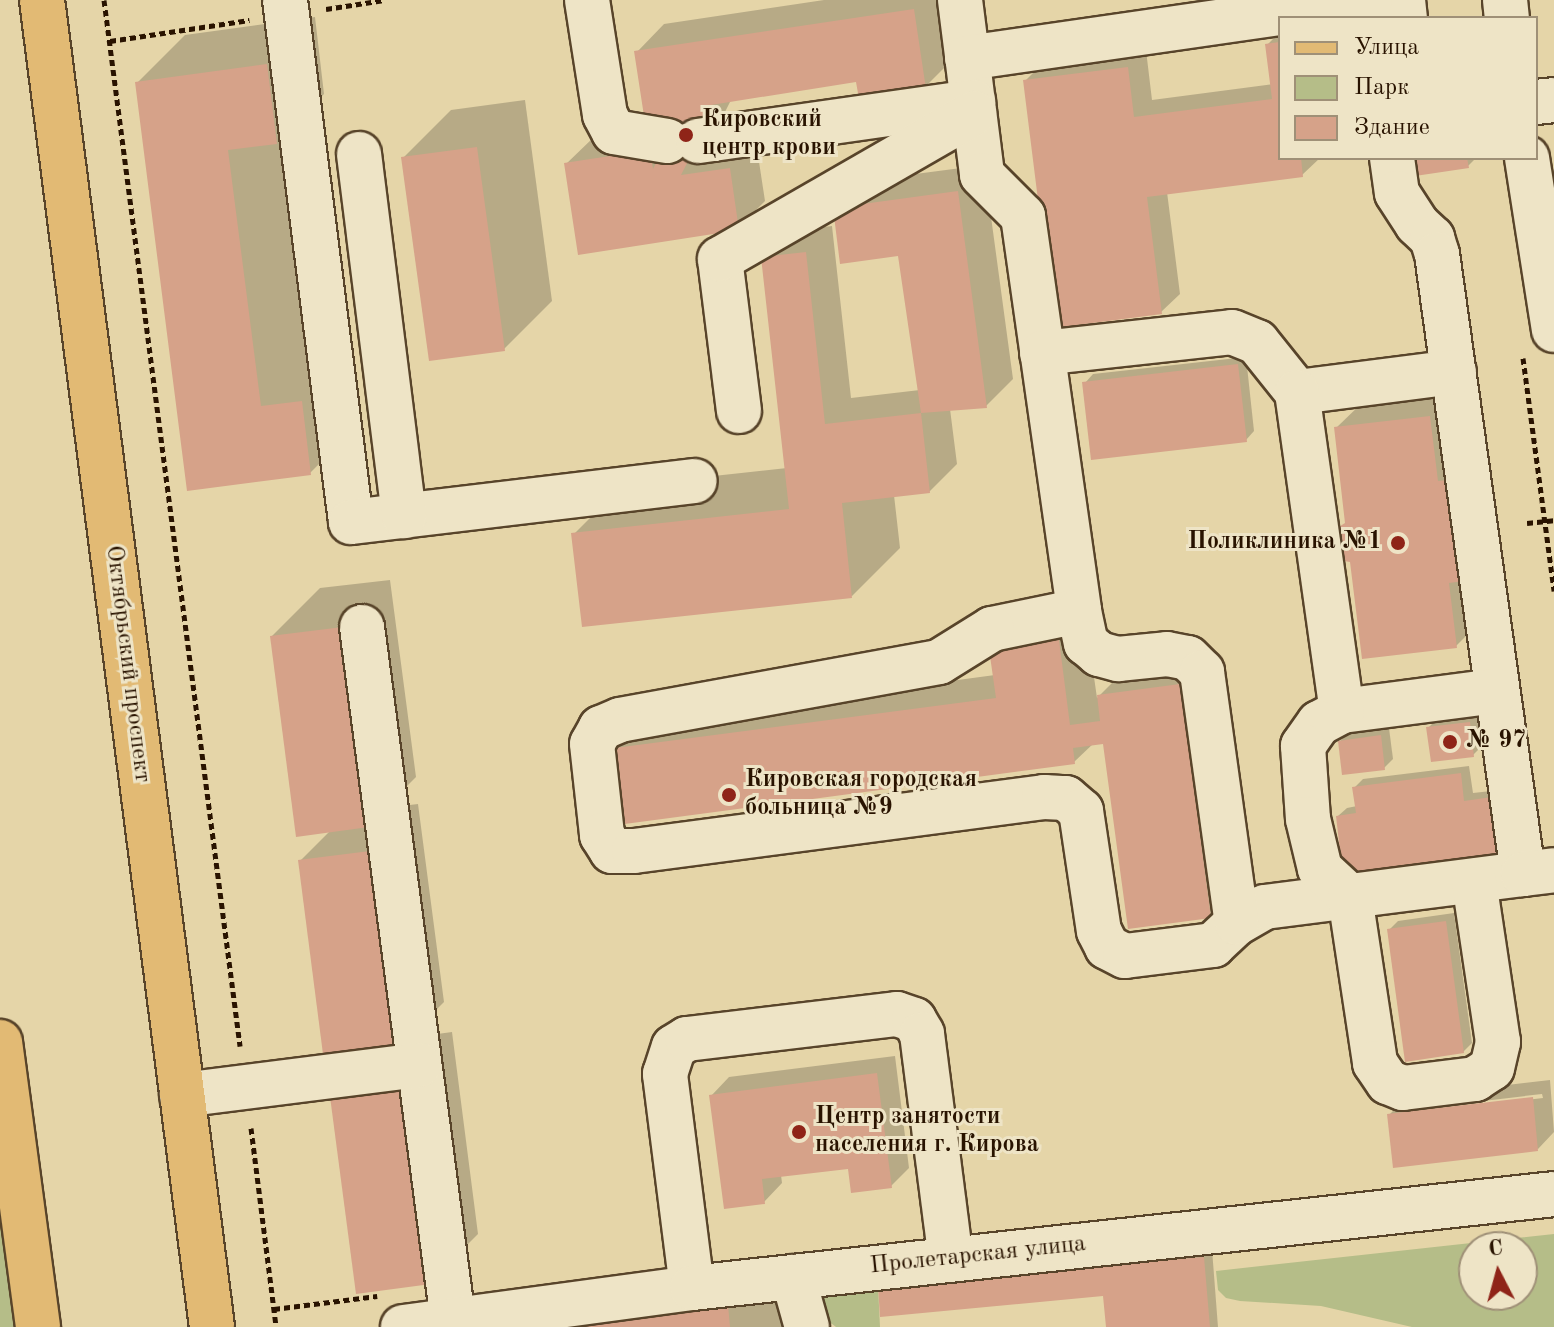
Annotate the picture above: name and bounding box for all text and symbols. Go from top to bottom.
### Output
legend [1278,16,1538,160]
text: Улица [1354,36,1419,60]
text: Парк [1354,76,1409,100]
place label: Кировский центр крови [702,107,836,163]
text: Здание [1354,116,1430,140]
marker: Кировский центр крови [677,126,695,144]
place label: Поликлиника №1 [1188,529,1382,557]
marker: Поликлиника №1 [1389,534,1407,552]
street label: Октябрьский проспект [98,544,156,784]
place label: № 97 [1466,728,1526,756]
marker: № 97 [1441,733,1459,751]
place label: Кировская городская больница №9 [745,767,977,823]
marker: Кировская городская больница №9 [720,786,738,804]
place label: Центр занятости населения г. Кирова [815,1104,1039,1160]
marker: Центр занятости населения г. Кирова [790,1123,808,1141]
street label: Пролетарская улица [869,1230,1087,1282]
north arrow [1458,1231,1538,1311]
text: С [1487,1237,1504,1261]

